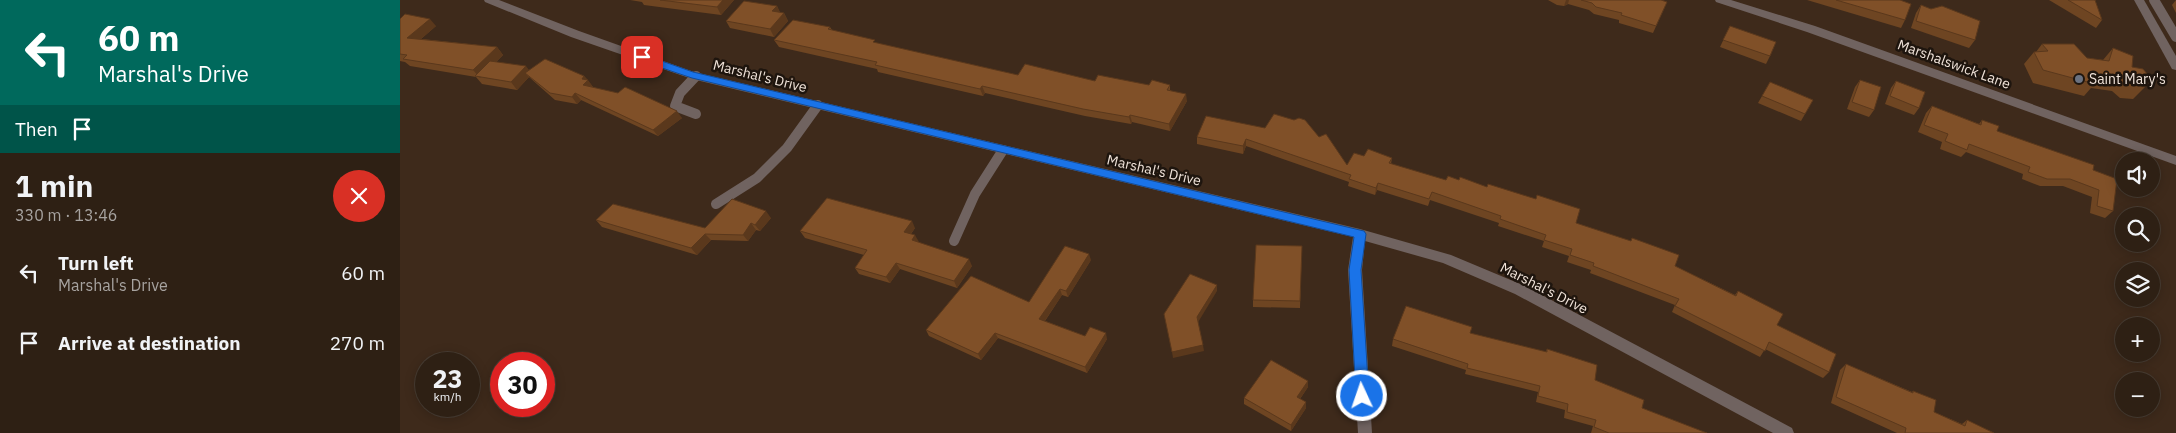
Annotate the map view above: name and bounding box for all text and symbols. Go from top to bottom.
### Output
text: 60 m [98,15,180,61]
icon: left [15,20,80,85]
street label: Marshalswick Lane [1895,35,2013,93]
pin [621,36,663,78]
icon: arrive [628,43,656,71]
street label: Marshal's Drive [711,56,809,96]
text: Marshal's Drive [98,59,249,88]
place label: Saint Mary's [2089,70,2166,88]
marker: Saint Mary's [2073,73,2085,85]
icon: arrive [68,115,96,143]
text: Then [15,117,58,141]
street label: Marshal's Drive [1105,150,1203,190]
map controls [2115,152,2160,417]
button: sound [2115,152,2160,197]
text: 1 min [15,166,93,205]
button: close [333,170,385,222]
text: 330 m · 13:46 [15,205,117,225]
button: search [2115,207,2160,252]
text: Turn left [58,251,134,275]
street label: Marshal's Drive [1497,258,1591,318]
icon: left [15,259,43,287]
text: 60 m [341,261,385,285]
button: layers [2115,262,2160,307]
text: Marshal's Drive [58,275,168,295]
button: + [2115,317,2160,362]
icon: arrive [15,329,43,357]
text: Arrive at destination [58,331,241,355]
text: 270 m [330,331,385,355]
speed limit sign: 30 [490,352,555,417]
text: 23 [432,362,463,395]
position arrow [1335,369,1387,421]
button: − [2115,372,2160,417]
text: km/h [433,389,462,404]

